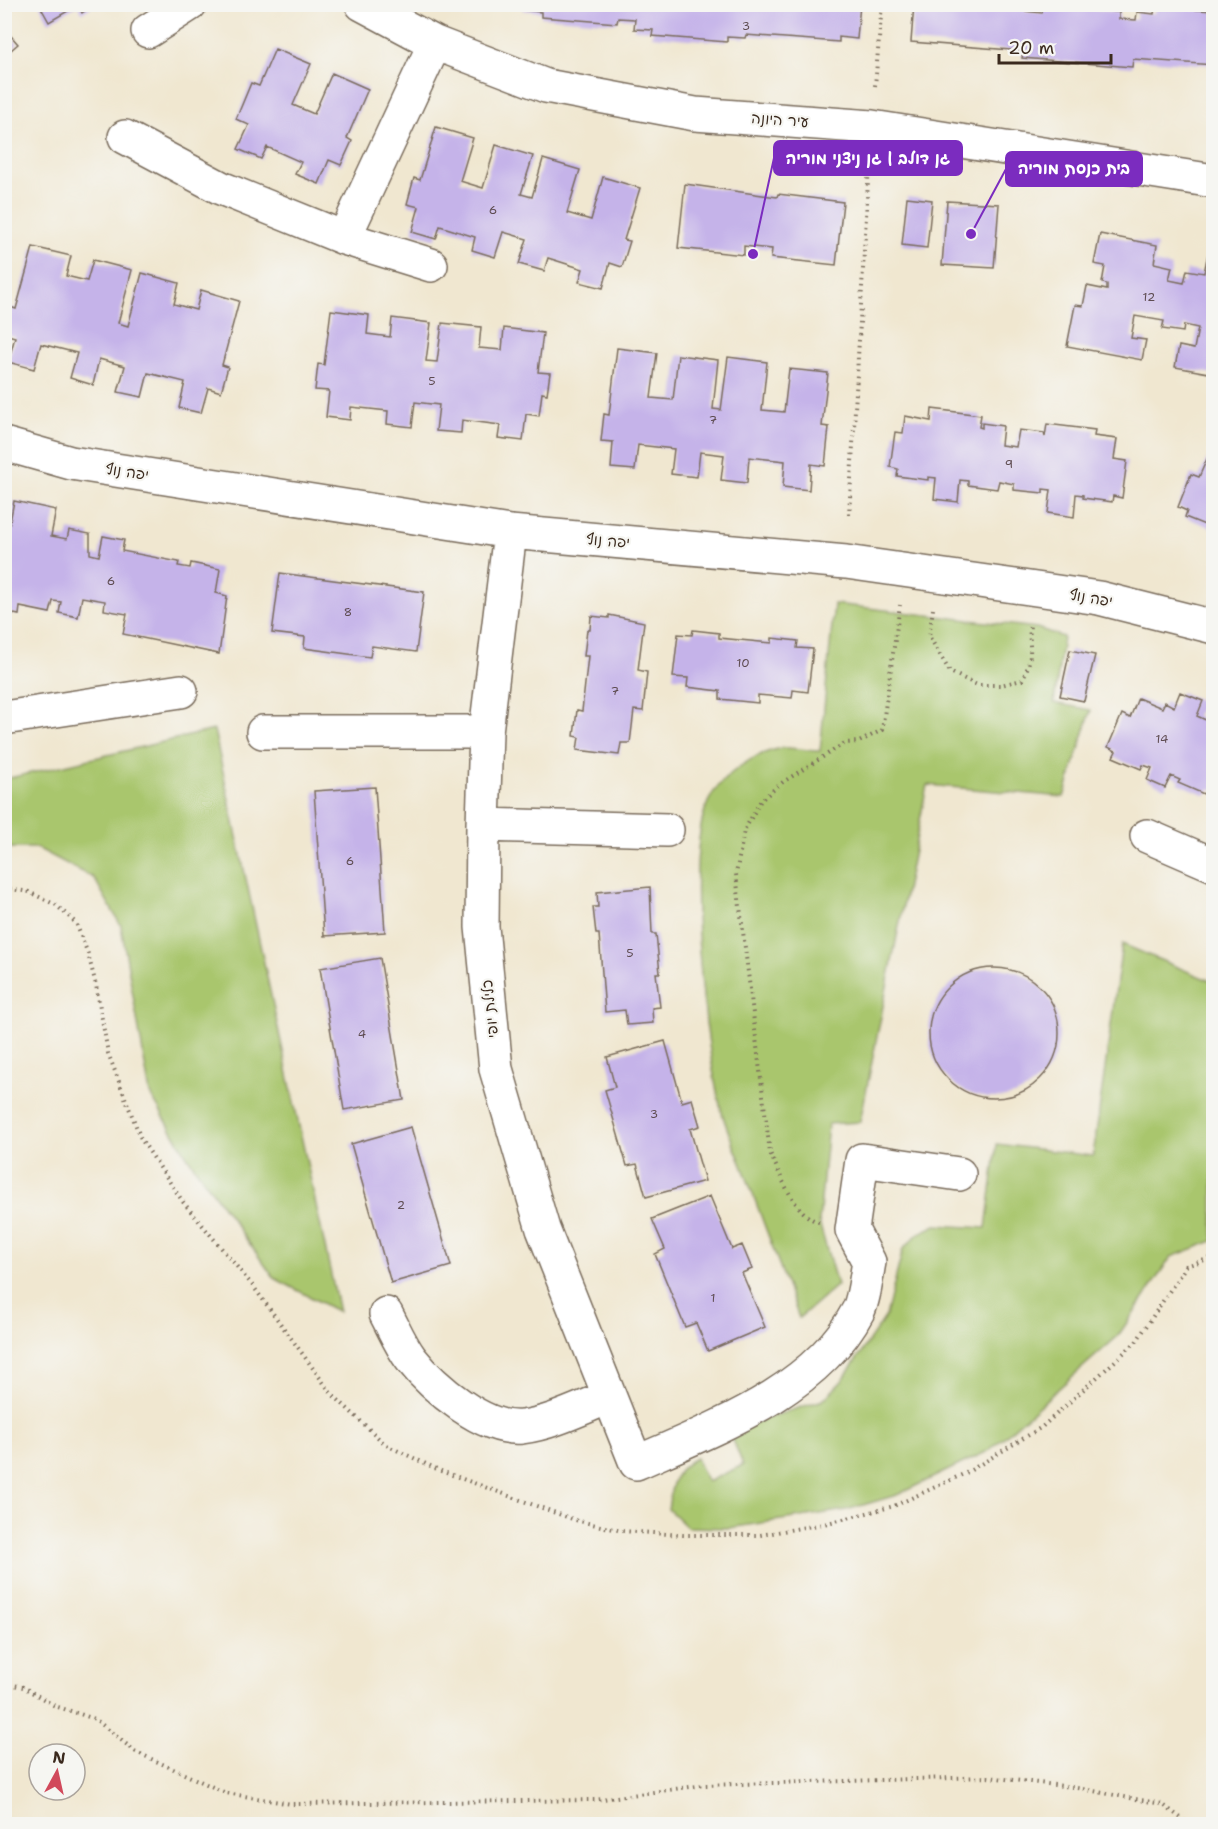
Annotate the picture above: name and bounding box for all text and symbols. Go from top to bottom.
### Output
house number: 3 [742,18,750,34]
scale bar [999,27,1112,65]
text: 20 m [1008,36,1054,60]
street label: עיר היונה [750,108,810,132]
callout: גן דולב | גן ניצני מוריה [774,141,962,175]
text: גן דולב | גן ניצני מוריה [786,148,951,169]
callout: בית כנסת מוריה [1006,152,1142,186]
text: בית כנסת מוריה [1018,158,1130,179]
house number: 6 [489,202,497,218]
house number: 12 [1143,289,1155,305]
house number: 5 [428,373,436,389]
house number: 7 [709,412,717,428]
house number: 9 [1005,456,1013,472]
street label: יפה נוף [104,459,150,485]
street label: יפה נוף [585,529,631,553]
house number: 6 [107,573,115,589]
street label: יפה נוף [1068,584,1114,612]
house number: 8 [344,604,352,620]
house number: 10 [736,655,750,671]
house number: 7 [611,683,619,699]
house number: 14 [1156,731,1168,747]
house number: 6 [346,853,354,869]
house number: 5 [626,945,634,961]
street label: כלילת יופי [477,979,503,1039]
house number: 4 [358,1026,366,1042]
house number: 3 [650,1106,658,1122]
house number: 2 [397,1197,405,1213]
house number: 1 [710,1290,716,1306]
north arrow [27,1742,87,1802]
text: N [51,1746,67,1769]

